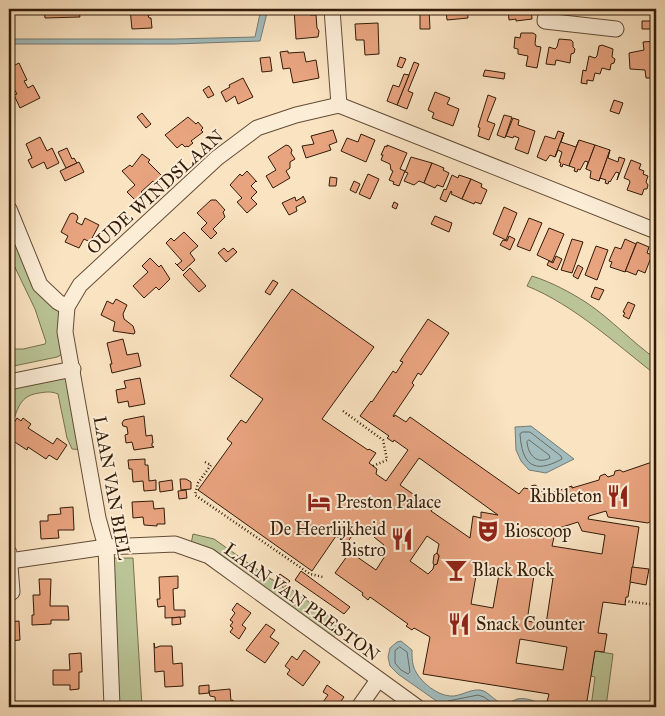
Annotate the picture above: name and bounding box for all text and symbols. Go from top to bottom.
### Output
street label: OUDE WINDSLAAN [82,125,228,259]
street label: LAAN VAN BIEL [89,414,136,562]
restaurant icon: Ribbleton [605,483,631,509]
place label: Ribbleton [529,485,602,507]
hotel icon: Preston Palace [306,489,332,515]
place label: Preston Palace [336,491,441,513]
place label: De Heerlijkheid Bistro [270,518,386,561]
theatre icon: Bioscoop [475,518,501,544]
place label: Bioscoop [504,520,571,542]
restaurant icon: De Heerlijkheid Bistro [389,526,415,552]
street label: LAAN VAN PRESTON [220,538,384,666]
bar icon: Black Rock [443,557,469,583]
place label: Black Rock [472,559,555,581]
restaurant icon: Snack Counter [446,611,472,637]
place label: Snack Counter [476,613,585,635]

